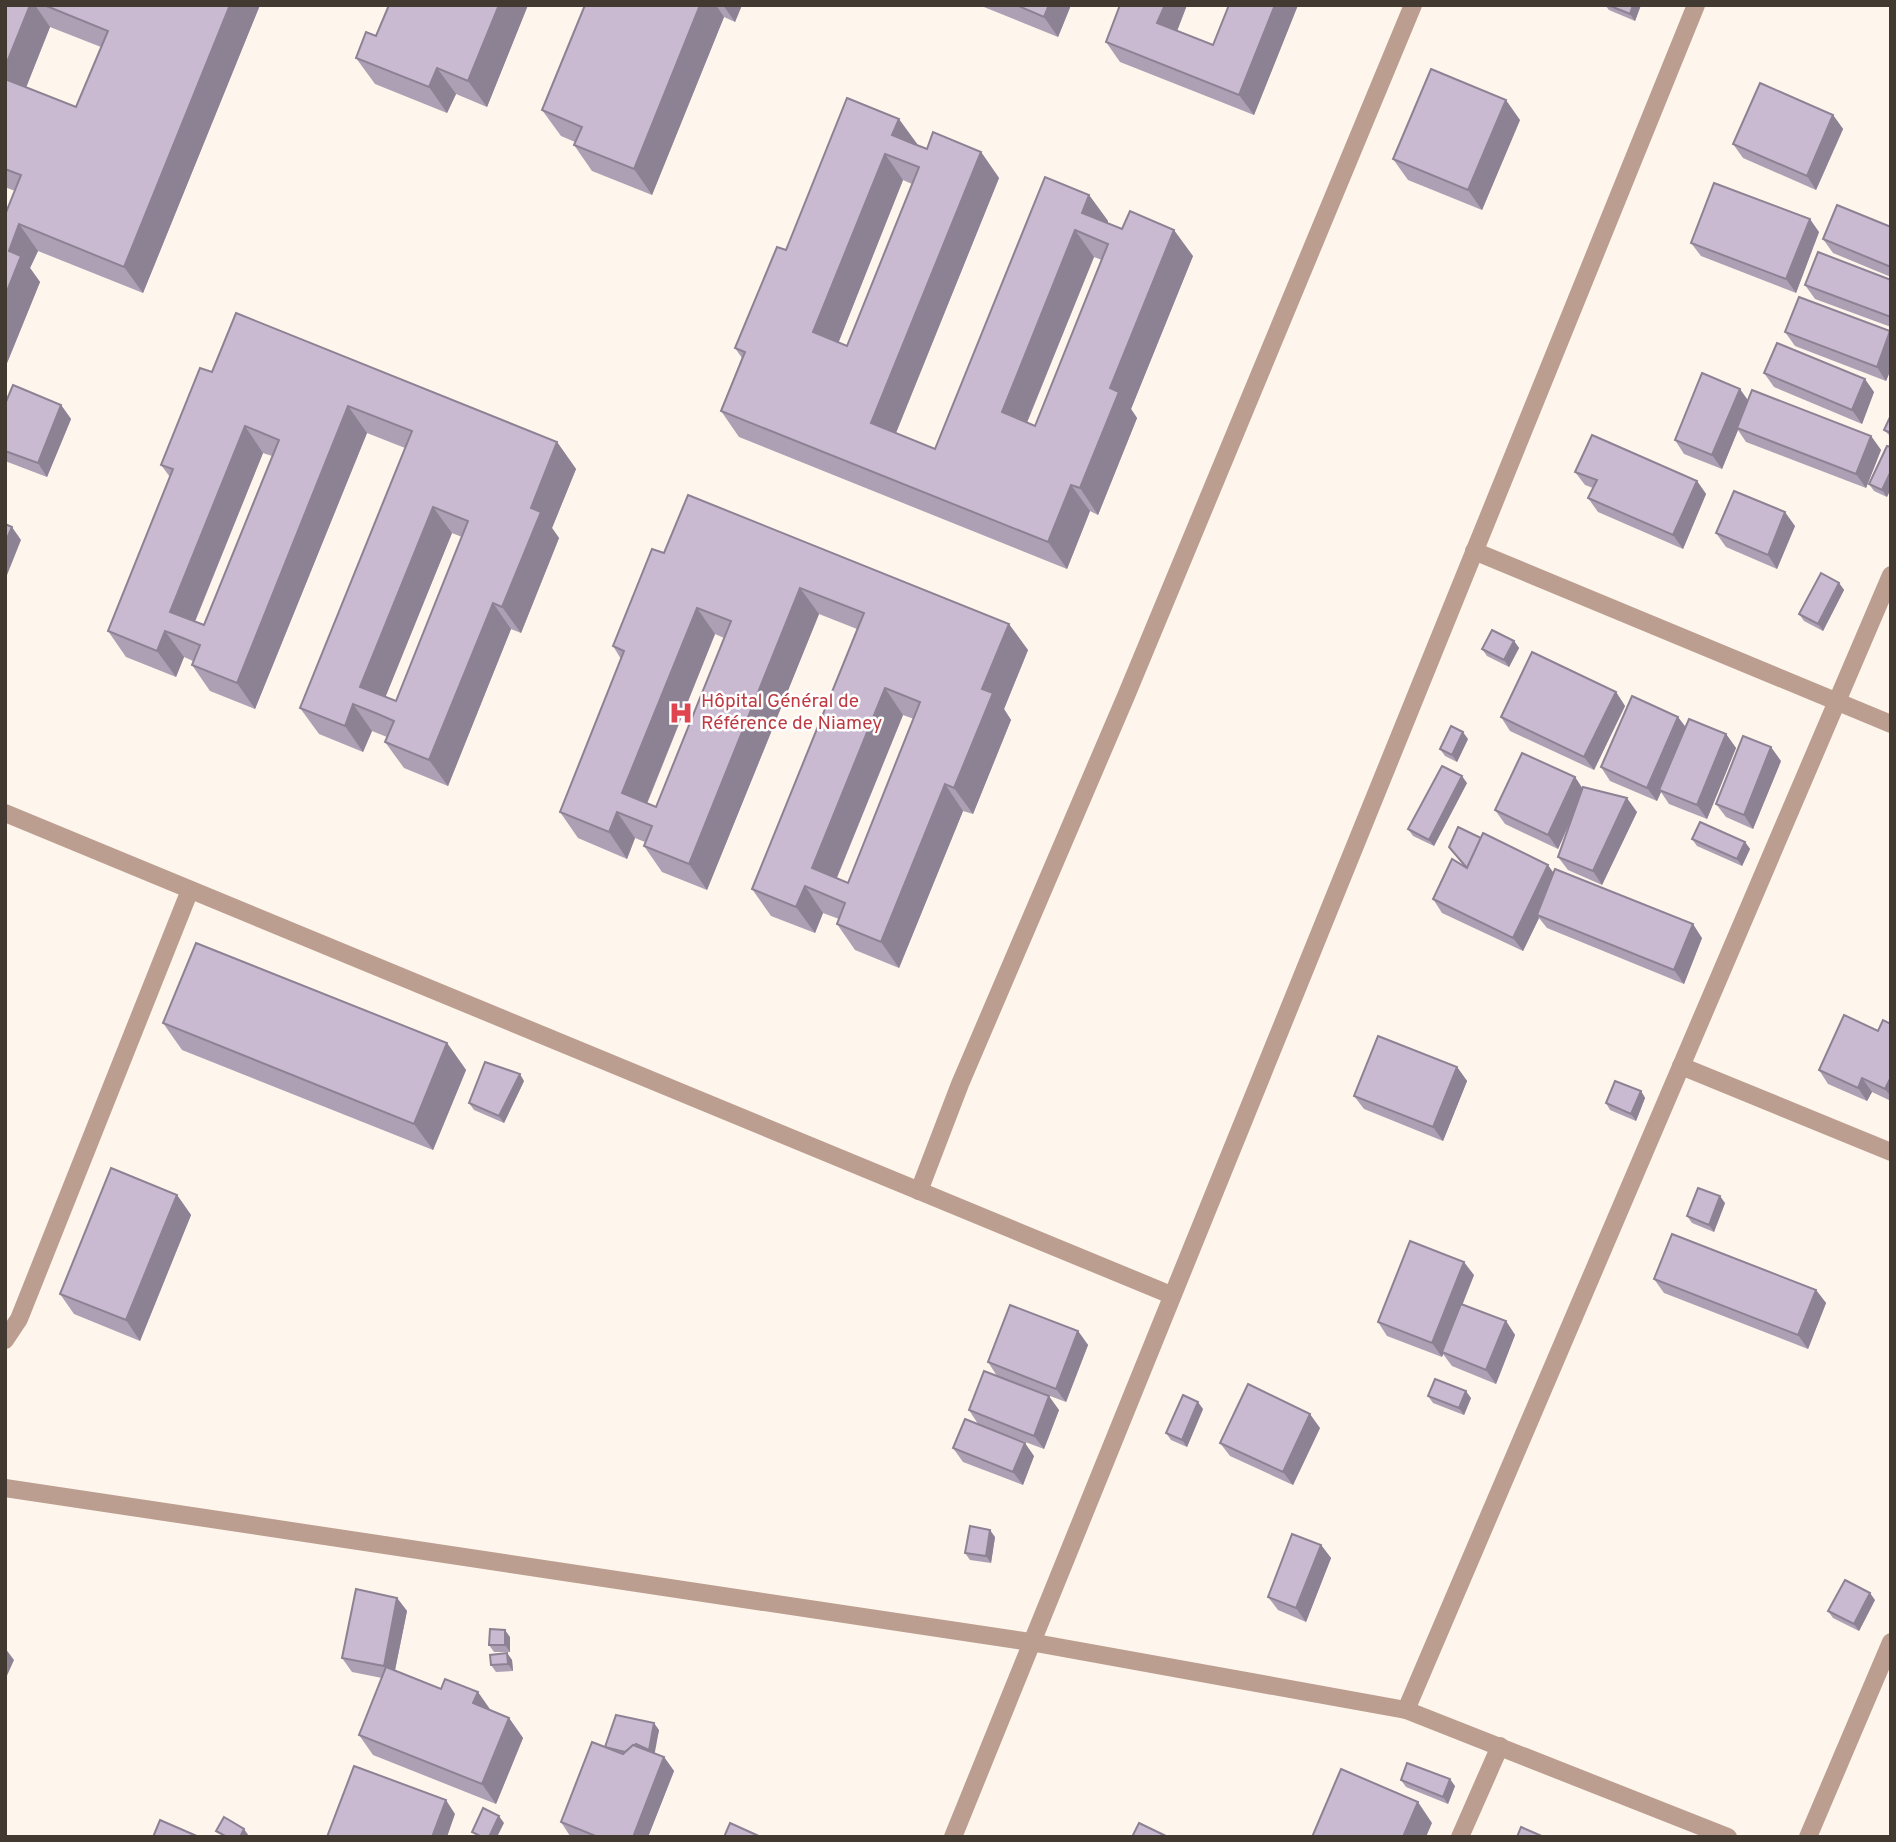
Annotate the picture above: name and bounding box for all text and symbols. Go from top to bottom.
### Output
place label: Hôpital Général de Référence de Niamey [701,690,882,736]
hospital icon: Hôpital Général de Référence de Niamey [667,699,695,727]

